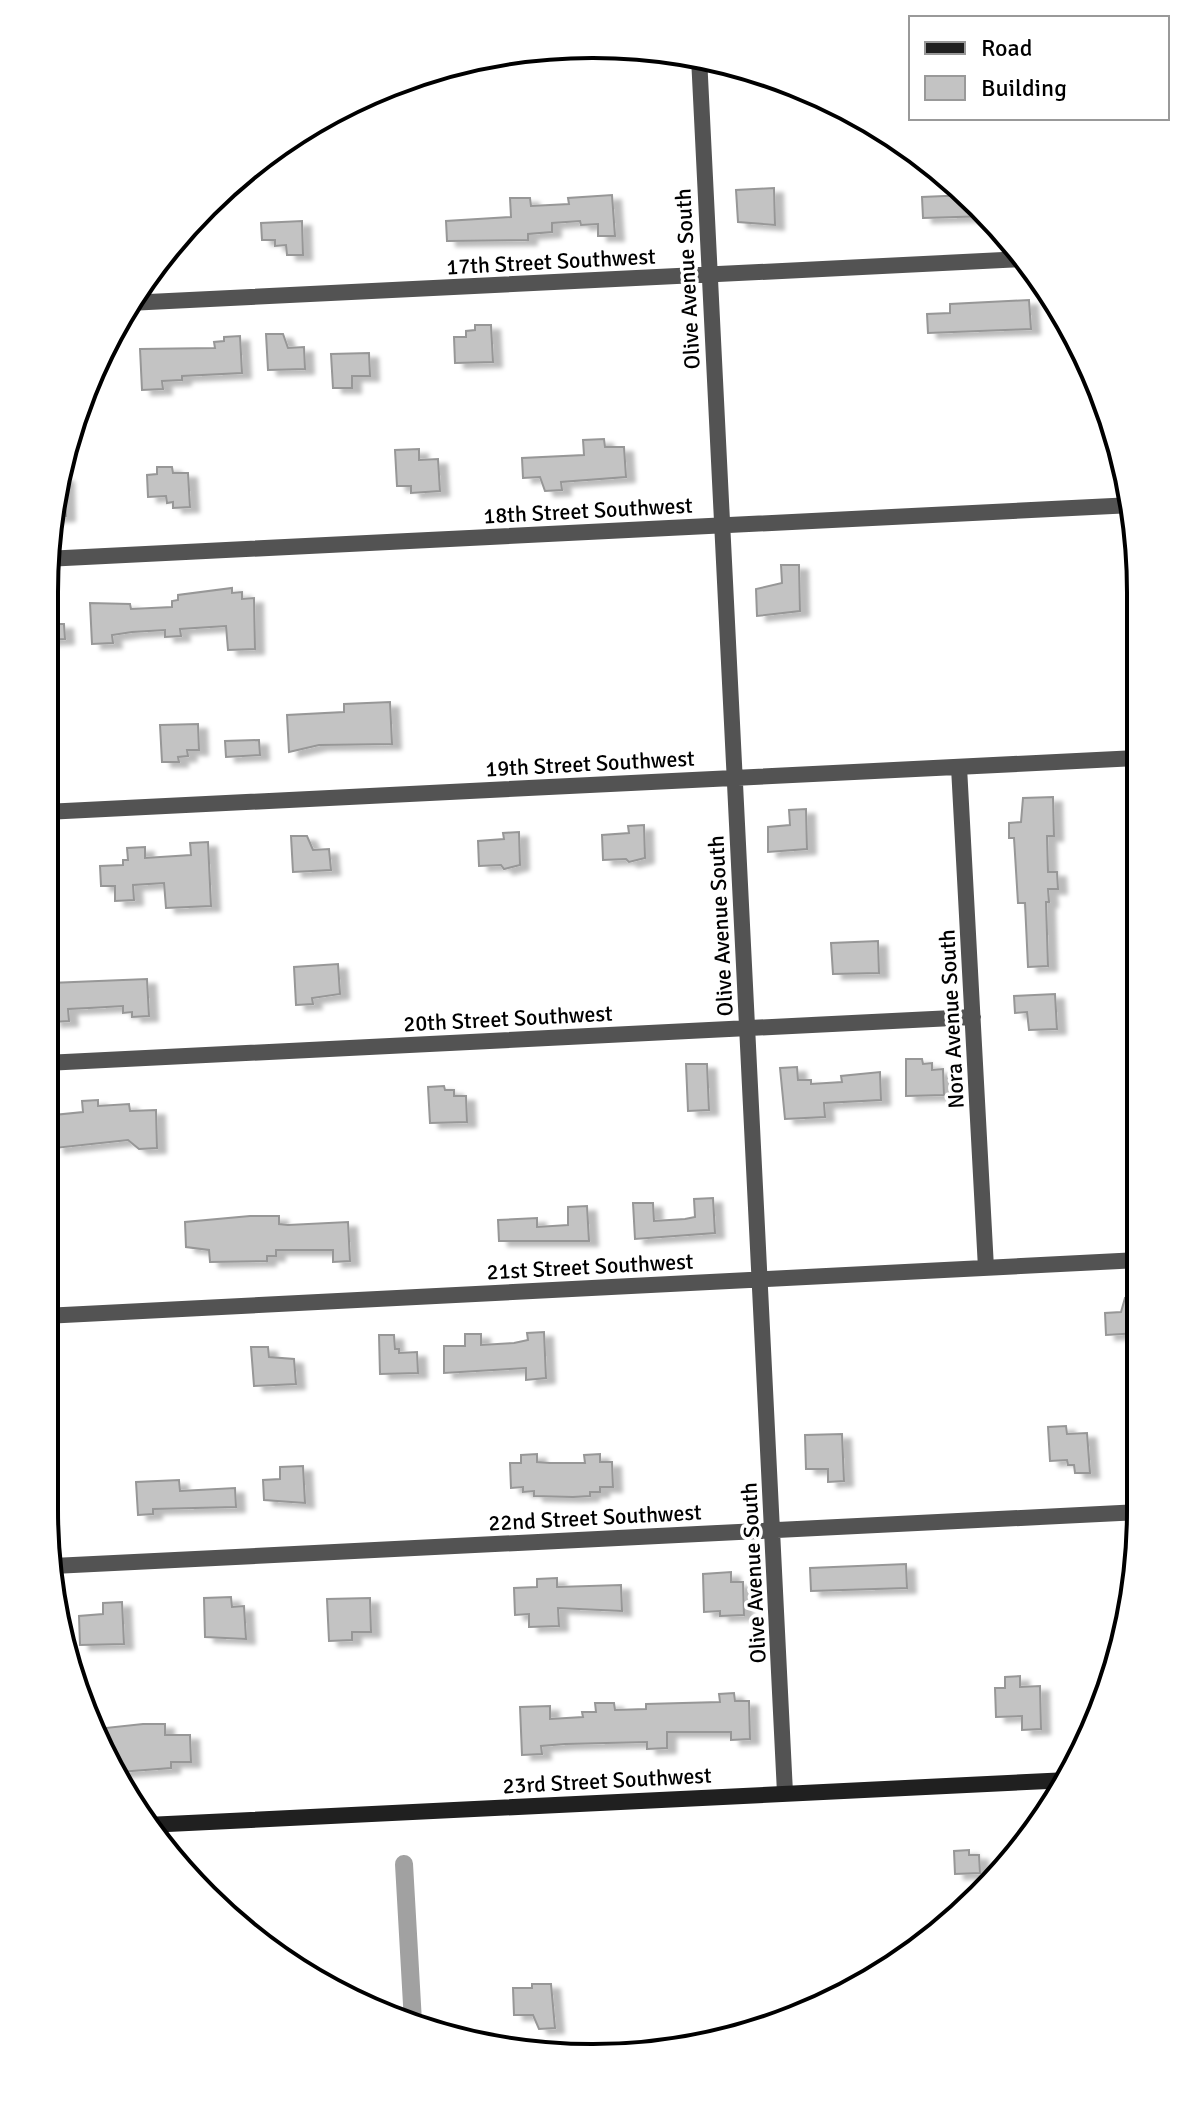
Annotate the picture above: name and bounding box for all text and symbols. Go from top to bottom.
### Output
legend [909,16,1169,120]
text: Road [981,33,1032,63]
text: Building [981,73,1067,103]
street label: Olive Avenue South [669,188,706,370]
street label: 17th Street Southwest [446,243,657,280]
street label: 18th Street Southwest [483,492,694,529]
street label: 19th Street Southwest [485,745,696,782]
street label: Olive Avenue South [702,835,739,1017]
street label: Nora Avenue South [933,929,970,1109]
street label: 20th Street Southwest [403,1000,614,1037]
street label: 21st Street Southwest [486,1248,694,1285]
street label: Olive Avenue South [735,1482,772,1664]
street label: 22nd Street Southwest [488,1498,703,1537]
street label: 23rd Street Southwest [502,1762,713,1799]

